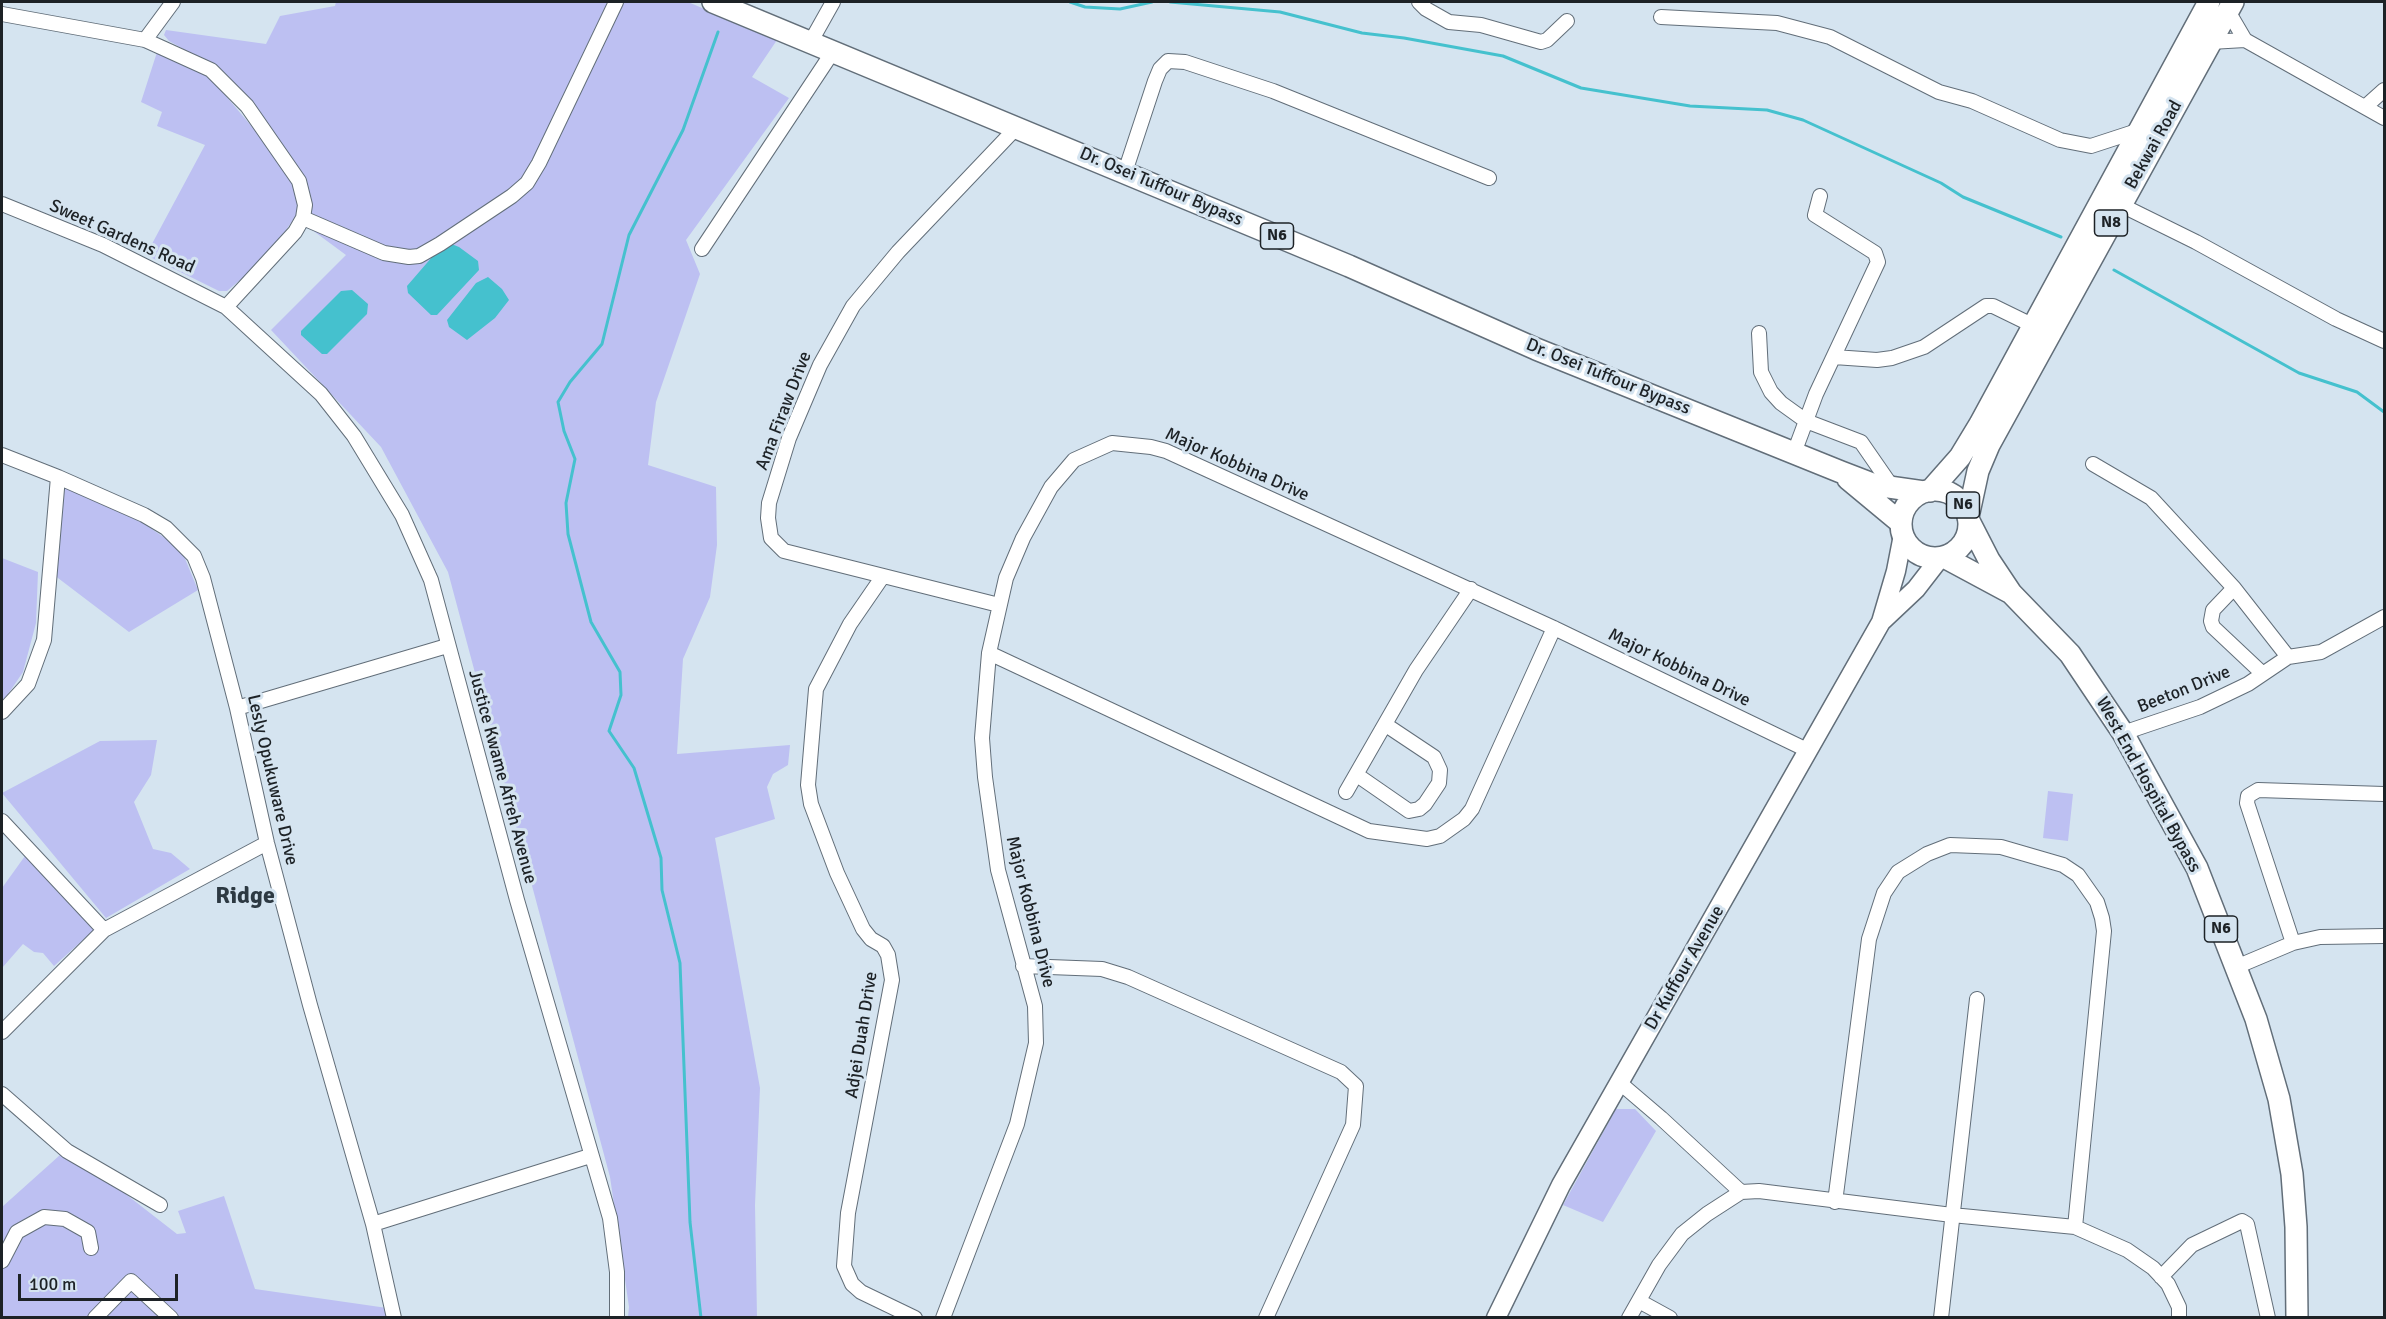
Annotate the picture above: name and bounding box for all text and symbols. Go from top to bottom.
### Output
street label: Bekwai Road [2121,97,2187,193]
street label: Dr. Osei Tuffour Bypass [1076,143,1246,231]
street label: Sweet Gardens Road [46,195,198,279]
road number: N8 [2094,210,2128,236]
road number: N6 [1260,223,1294,249]
street label: Dr. Osei Tuffour Bypass [1523,334,1693,420]
street label: Ama Firaw Drive [751,349,817,473]
street label: Major Kobbina Drive [1162,424,1312,506]
road number: N6 [1946,492,1980,518]
street label: Major Kobbina Drive [1604,624,1754,712]
street label: Beeton Drive [2134,662,2234,718]
street label: Justice Kwame Afreh Avenue [463,668,541,886]
street label: Lesly Opukuware Drive [242,693,302,867]
street label: West End Hospital Bypass [2091,694,2205,876]
street label: Major Kobbina Drive [1001,834,1059,990]
district label: Ridge [215,883,275,911]
street label: Dr Kuffour Avenue [1641,902,1729,1034]
road number: N6 [2204,916,2238,942]
street label: Adjei Duah Drive [841,970,883,1100]
scale bar [21,1262,182,1300]
text: 100 m [29,1273,76,1295]

